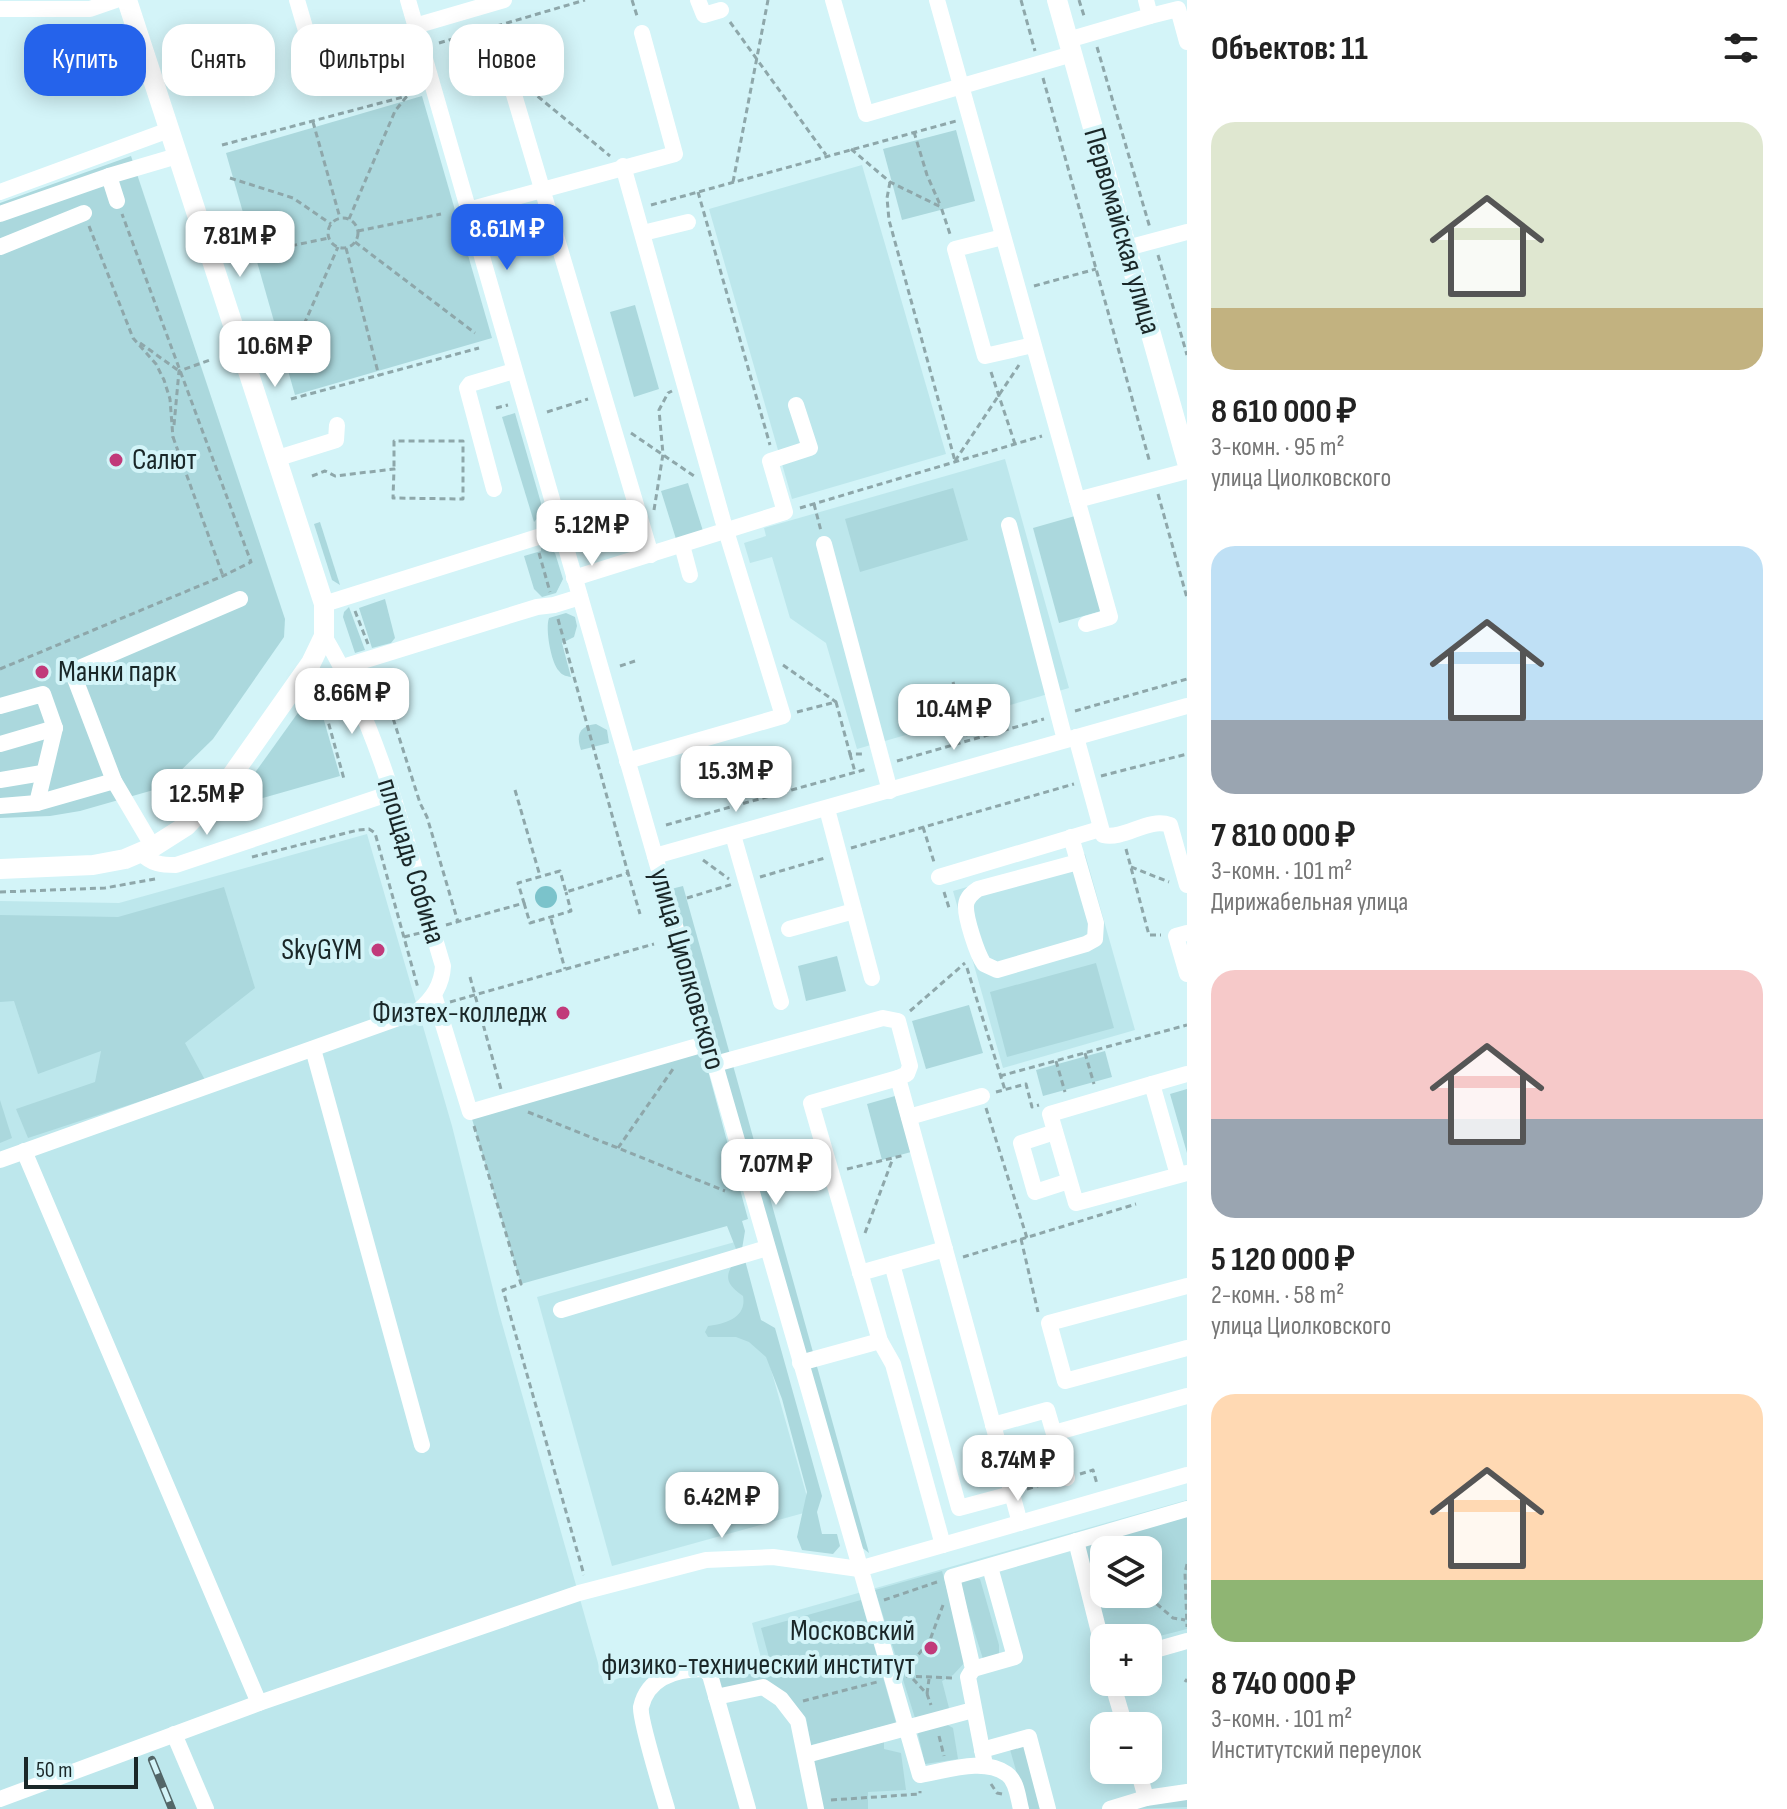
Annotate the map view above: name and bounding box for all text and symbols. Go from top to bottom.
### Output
chip: Купить [24,24,146,96]
chip: Снять [162,24,275,96]
chip: Фильтры [291,24,433,96]
chip: Новое [449,24,564,96]
icon: filters [1719,26,1763,70]
text: Объектов: 11 [1211,28,1368,69]
street label: Первомайская улица [1075,124,1169,338]
icon: home [1415,174,1559,318]
pin: 8.61M ₽ [433,204,581,272]
pin: 7.81M ₽ [166,211,314,279]
text: 8.61M ₽ [469,214,545,245]
text: 7.81M ₽ [204,221,276,252]
pin: 10.6M ₽ [201,321,349,389]
text: 10.6M ₽ [237,331,313,362]
text: 8 610 000 ₽ [1211,391,1357,432]
text: 3-комн. · 95 m² [1211,432,1345,463]
place label: Салют [132,442,197,478]
marker: Салют [107,451,125,469]
text: улица Циолковского [1211,463,1391,494]
pin: 5.12M ₽ [518,500,666,568]
text: 5.12M ₽ [555,510,630,541]
icon: home [1415,598,1559,742]
place label: Манки парк [58,654,177,690]
marker: Манки парк [33,663,51,681]
pin: 8.66M ₽ [278,668,426,736]
text: 8.66M ₽ [313,678,391,709]
pin: 10.4M ₽ [880,684,1028,752]
text: 10.4M ₽ [916,694,992,725]
pin: 15.3M ₽ [662,746,810,814]
text: 15.3M ₽ [699,756,773,787]
pin: 12.5M ₽ [133,769,281,837]
street label: площадь Собина [369,774,453,948]
text: 12.5M ₽ [170,779,244,810]
text: 7 810 000 ₽ [1211,815,1356,856]
text: 3-комн. · 101 m² [1211,856,1352,887]
street label: улица Циолковского [641,864,733,1074]
text: Дирижабельная улица [1211,887,1408,918]
place label: SkyGYM [281,932,362,968]
marker: SkyGYM [369,941,387,959]
place label: Физтех-колледж [372,995,547,1031]
marker: Физтех-колледж [554,1004,572,1022]
icon: home [1415,1022,1559,1166]
pin: 7.07M ₽ [702,1139,850,1207]
text: 7.07M ₽ [739,1149,813,1180]
text: 5 120 000 ₽ [1211,1239,1355,1280]
text: 2-комн. · 58 m² [1211,1280,1344,1311]
text: улица Циолковского [1211,1311,1391,1342]
pin: 8.74M ₽ [944,1435,1092,1503]
text: 8.74M ₽ [981,1445,1055,1476]
icon: home [1415,1446,1559,1590]
pin: 6.42M ₽ [648,1472,796,1540]
text: 6.42M ₽ [683,1482,761,1513]
map controls [1090,1536,1162,1784]
button: layers [1090,1536,1162,1608]
place label: Московский физико-технический институт [601,1613,915,1683]
button: + [1090,1624,1162,1696]
marker: Московский физико-технический институт [922,1639,940,1657]
text: 8 740 000 ₽ [1211,1663,1356,1704]
text: 3-комн. · 101 m² [1211,1704,1352,1735]
button: − [1090,1712,1162,1784]
text: Институтский переулок [1211,1735,1421,1766]
scale bar [24,1753,138,1789]
text: 50 m [36,1757,72,1784]

